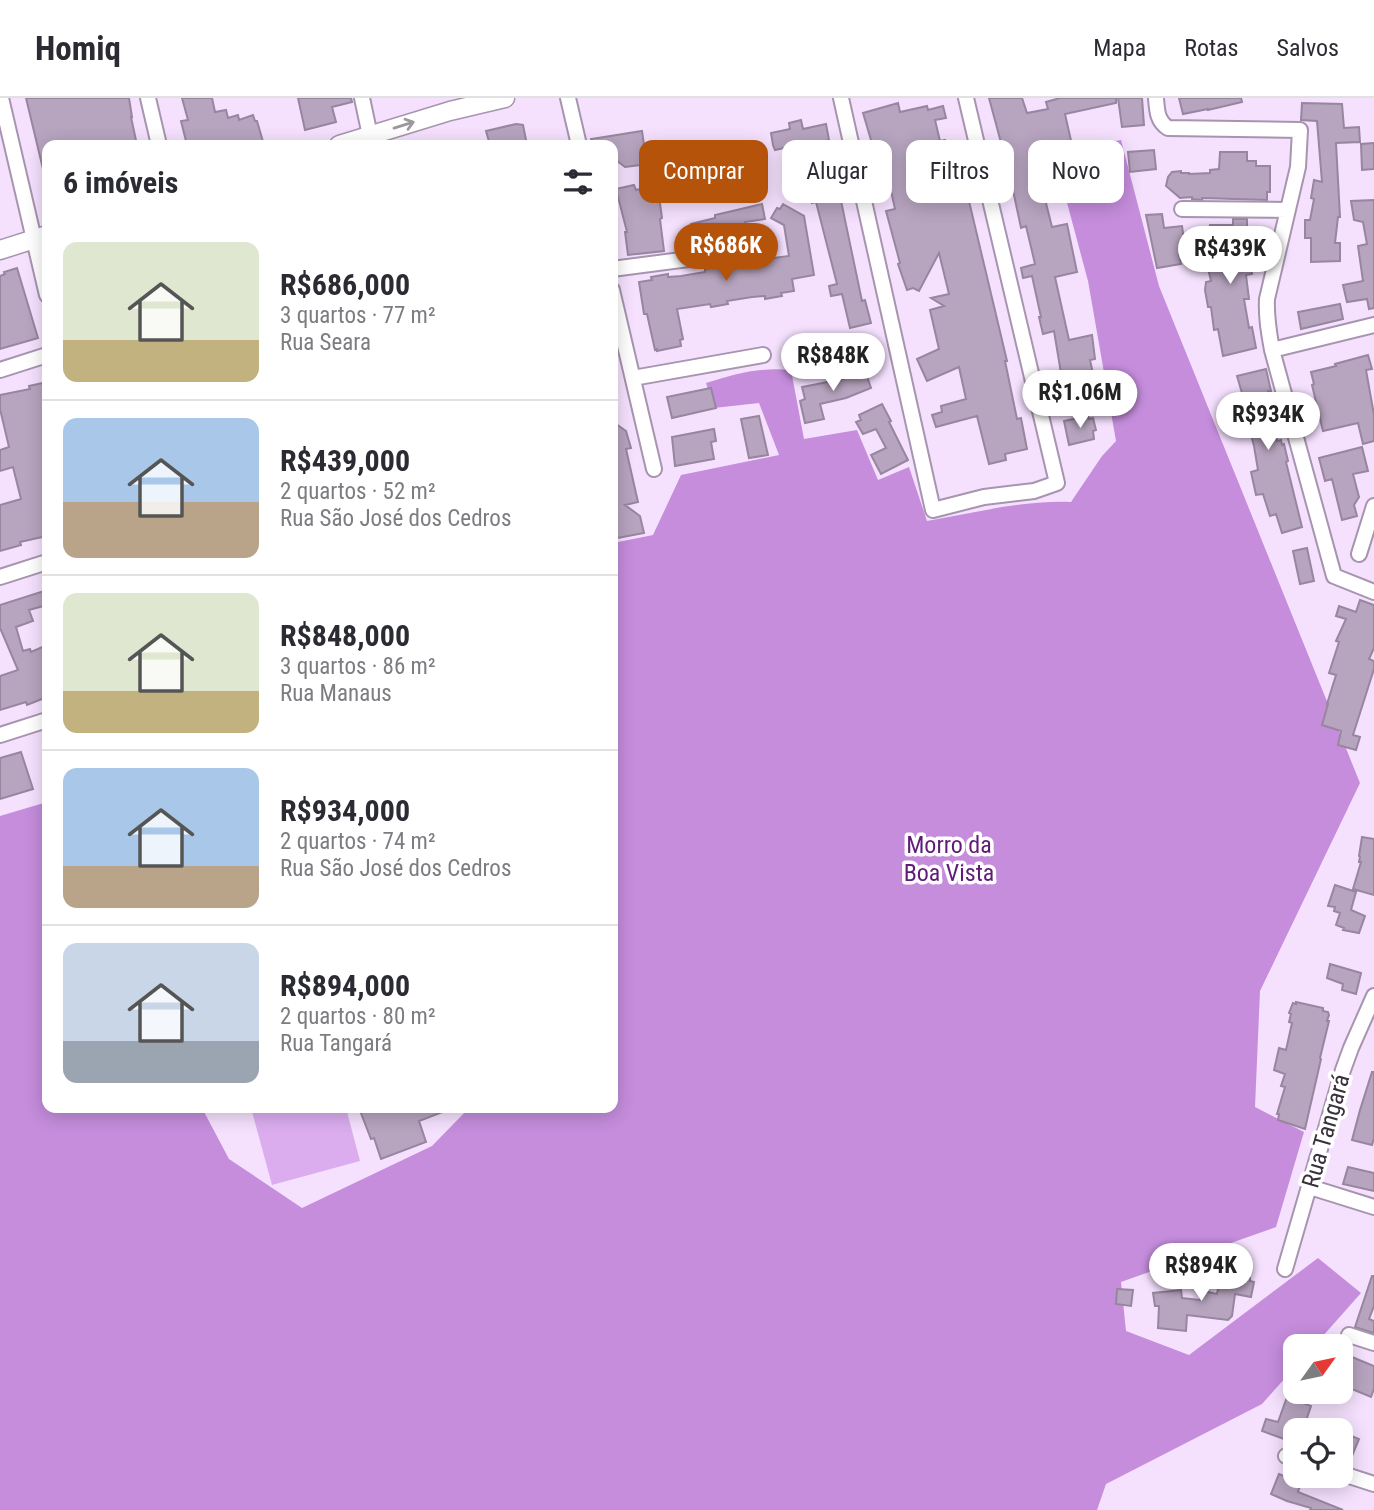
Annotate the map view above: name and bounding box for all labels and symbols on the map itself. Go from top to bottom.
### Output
one-way arrow [393,118,415,131]
pin: R$686K [669,223,783,283]
pin: R$439K [1173,226,1287,286]
pin: R$848K [776,334,890,393]
pin: R$1.06M [1015,370,1145,430]
pin: R$934K [1211,392,1325,452]
park label: Morro da Boa Vista [904,831,994,887]
street label: Rua Tangará [1296,1071,1356,1191]
pin: R$894K [1144,1244,1258,1303]
north arrow [1283,1334,1353,1404]

